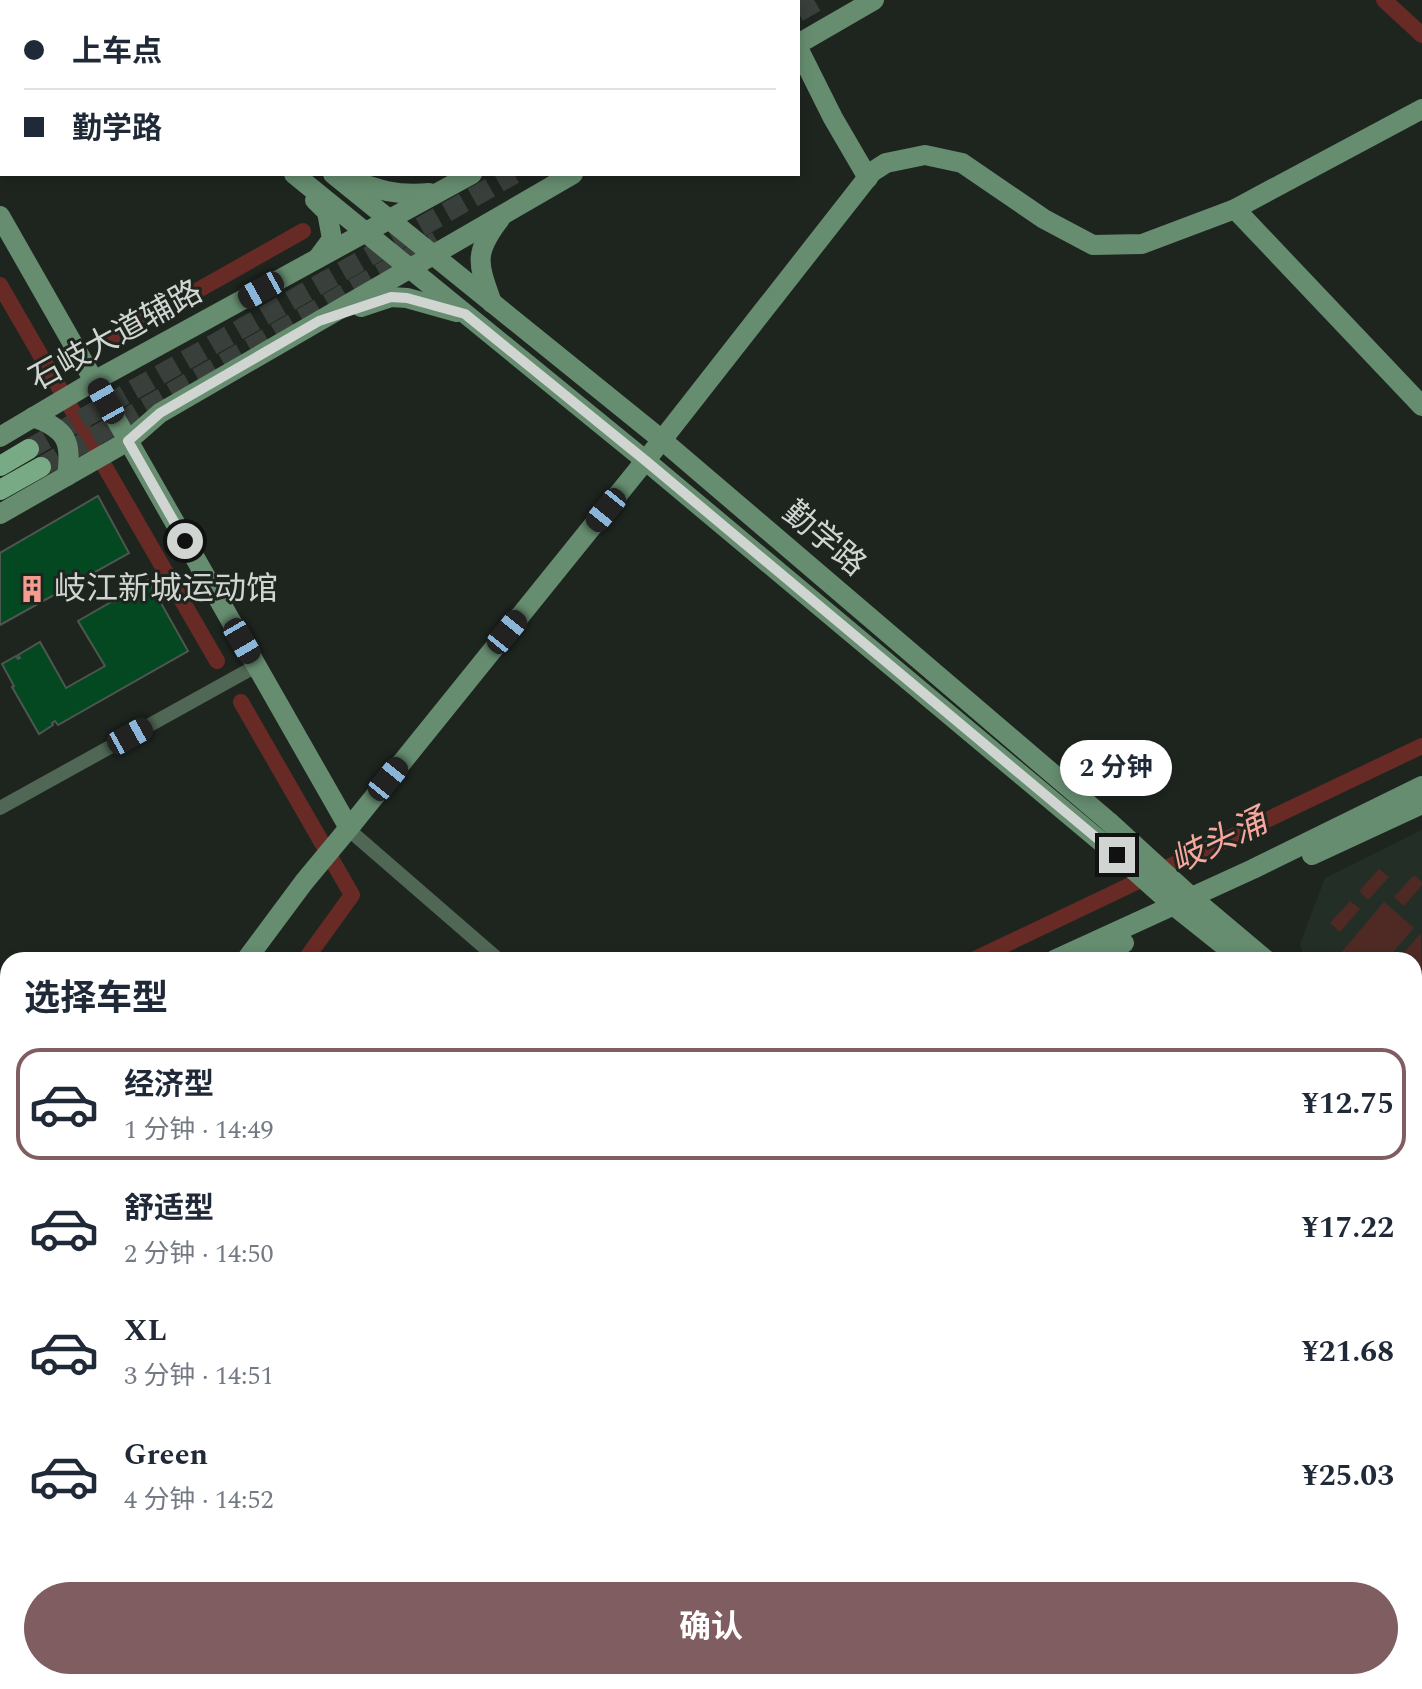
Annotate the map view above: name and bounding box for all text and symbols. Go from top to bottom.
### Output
text: 上车点 [72,29,162,75]
text: 勤学路 [72,106,162,152]
street label: 石岐大道辅路 [20,268,212,404]
car [234,268,288,312]
car [84,374,128,428]
car [582,484,630,536]
street label: 勤学路 [771,489,877,589]
route start [167,523,203,559]
place label: 岐江新城运动馆 [54,565,278,614]
building icon: 岐江新城运动馆 [17,574,47,604]
car [483,606,531,658]
car [220,614,264,668]
car [103,714,157,758]
callout: 2 分钟 [1061,739,1173,795]
text: 2 分钟 [1079,748,1153,788]
car [364,753,412,805]
water label: 岐头涌 [1162,795,1280,888]
route end [1099,837,1135,873]
text: 选择车型 [24,972,168,1027]
text: 经济型 [124,1062,214,1108]
icon: car [28,1068,100,1140]
text: ¥12.75 [1302,1081,1394,1127]
text: 1 分钟 · 14:49 [124,1110,274,1150]
text: 舒适型 [124,1186,214,1232]
icon: car [28,1192,100,1264]
text: ¥17.22 [1302,1205,1394,1251]
text: 2 分钟 · 14:50 [124,1234,274,1274]
text: XL [124,1308,167,1354]
icon: car [28,1316,100,1388]
text: ¥21.68 [1302,1329,1394,1375]
text: 3 分钟 · 14:51 [124,1356,274,1396]
text: Green [124,1432,208,1478]
icon: car [28,1440,100,1512]
text: ¥25.03 [1302,1453,1394,1499]
text: 4 分钟 · 14:52 [124,1480,274,1520]
button: 确认 [24,1582,1398,1674]

